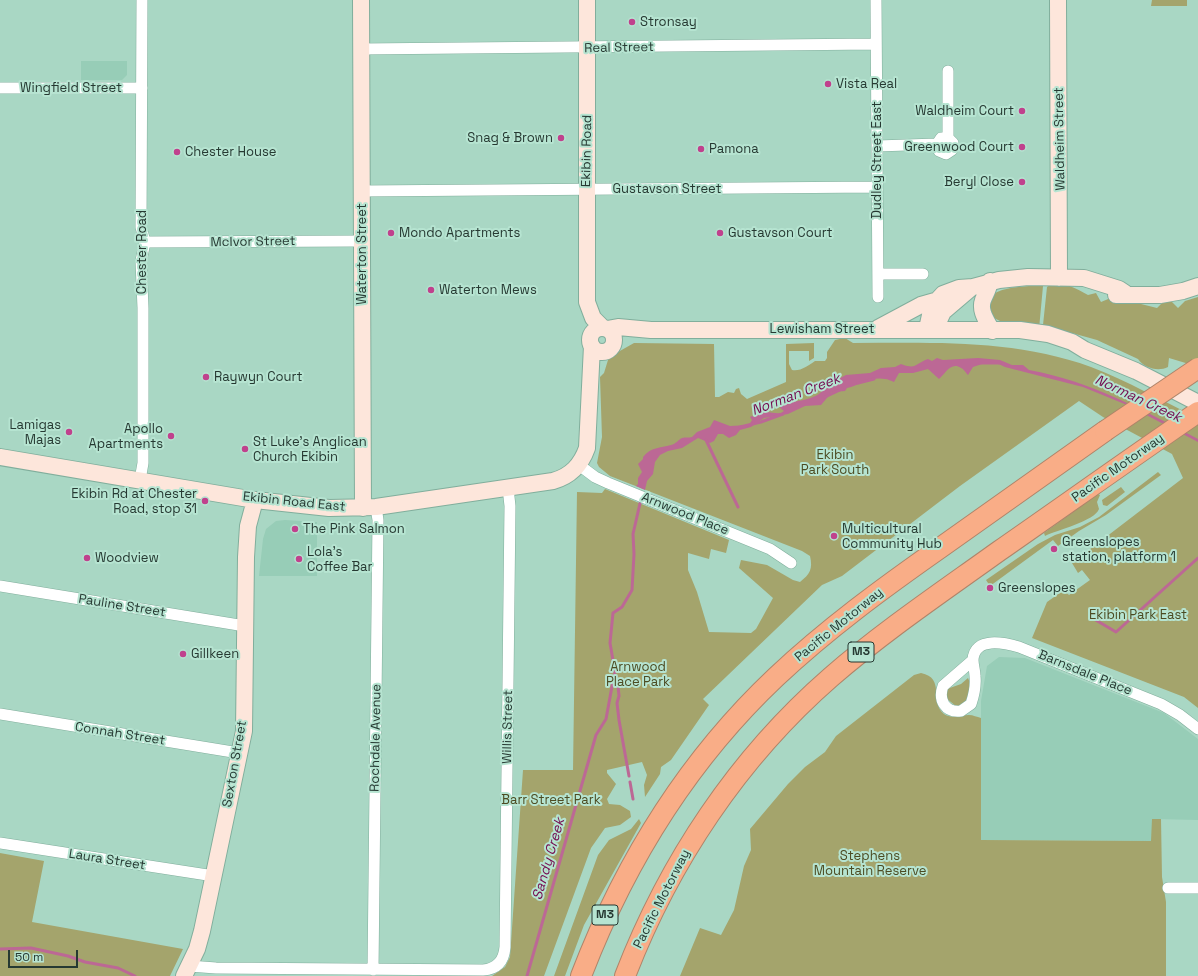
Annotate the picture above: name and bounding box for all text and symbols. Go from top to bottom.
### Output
place label: Stronsay [640,14,697,30]
marker: Stronsay [627,17,637,27]
street label: Real Street [584,40,654,56]
place label: Vista Real [836,76,897,92]
marker: Vista Real [823,79,833,89]
street label: Wingfield Street [20,80,122,96]
street label: Waldheim Street [1051,87,1069,191]
street label: Dudley Street East [869,101,885,219]
place label: Waldheim Court [915,103,1014,119]
marker: Waldheim Court [1017,106,1027,116]
street label: Ekibin Road [579,115,595,187]
place label: Snag & Brown [467,130,553,146]
marker: Snag & Brown [556,133,566,143]
place label: Greenwood Court [904,139,1014,155]
place label: Pamona [709,141,759,157]
marker: Greenwood Court [1017,142,1027,152]
place label: Chester House [185,144,276,160]
marker: Pamona [696,144,706,154]
marker: Chester House [172,147,182,157]
place label: Beryl Close [944,174,1014,190]
marker: Beryl Close [1017,177,1027,187]
street label: Gustavson Street [612,181,722,197]
street label: Waterton Street [354,203,370,305]
street label: Chester Road [134,210,150,294]
place label: Mondo Apartments [399,225,520,241]
place label: Gustavson Court [728,225,833,241]
marker: Mondo Apartments [386,228,396,238]
marker: Gustavson Court [715,228,725,238]
street label: McIvor Street [210,233,296,251]
place label: Waterton Mews [439,282,537,298]
marker: Waterton Mews [426,285,436,295]
street label: Lewisham Street [770,321,874,337]
place label: Raywyn Court [214,369,302,385]
water label: Norman Creek [749,370,843,420]
marker: Raywyn Court [201,372,211,382]
water label: Norman Creek [1092,372,1184,426]
place label: Lamigas Majas [9,417,61,448]
place label: Apollo Apartments [89,421,163,452]
marker: Lamigas Majas [64,427,74,437]
street label: Pacific Motorway [1069,430,1167,506]
marker: Apollo Apartments [166,431,176,441]
place label: St Luke's Anglican Church Ekibin [253,434,367,465]
marker: St Luke's Anglican Church Ekibin [240,444,250,454]
park label: Ekibin Park South [801,447,869,478]
place label: Ekibin Rd at Chester Road, stop 31 [71,486,197,517]
street label: Ekibin Road East [242,489,346,515]
street label: Arnwood Place [639,489,731,539]
marker: Ekibin Rd at Chester Road, stop 31 [200,496,210,506]
place label: The Pink Salmon [303,521,405,537]
place label: Multicultural Community Hub [842,521,942,552]
marker: The Pink Salmon [290,524,300,534]
marker: Multicultural Community Hub [829,531,839,541]
place label: Greenslopes station, platform 1 [1062,534,1176,565]
place label: Lola's Coffee Bar [307,544,372,575]
marker: Greenslopes station, platform 1 [1049,544,1059,554]
place label: Woodview [95,550,159,566]
marker: Woodview [82,553,92,563]
marker: Lola's Coffee Bar [294,554,304,564]
place label: Greenslopes [998,580,1076,596]
marker: Greenslopes [985,583,995,593]
street label: Pacific Motorway [792,585,886,665]
street label: Pauline Street [77,591,167,621]
park label: Ekibin Park East [1089,607,1187,623]
road number: M3 [848,642,874,662]
place label: Gillkeen [191,646,239,662]
street label: Barnsdale Place [1036,647,1134,699]
marker: Gillkeen [178,649,188,659]
park label: Arnwood Place Park [606,659,670,690]
street label: Rochdale Avenue [367,684,385,792]
street label: Willis Street [500,690,516,764]
street label: Connah Street [74,719,166,749]
street label: Sexton Street [220,719,250,809]
park label: Barr Street Park [501,792,601,808]
water label: Sandy Creek [529,816,569,902]
street label: Laura Street [67,846,147,874]
street label: Pacific Motorway [630,847,694,951]
park label: Stephens Mountain Reserve [814,848,926,879]
road number: M3 [592,905,618,925]
scale bar [10,942,80,968]
text: 50 m [15,949,43,965]

